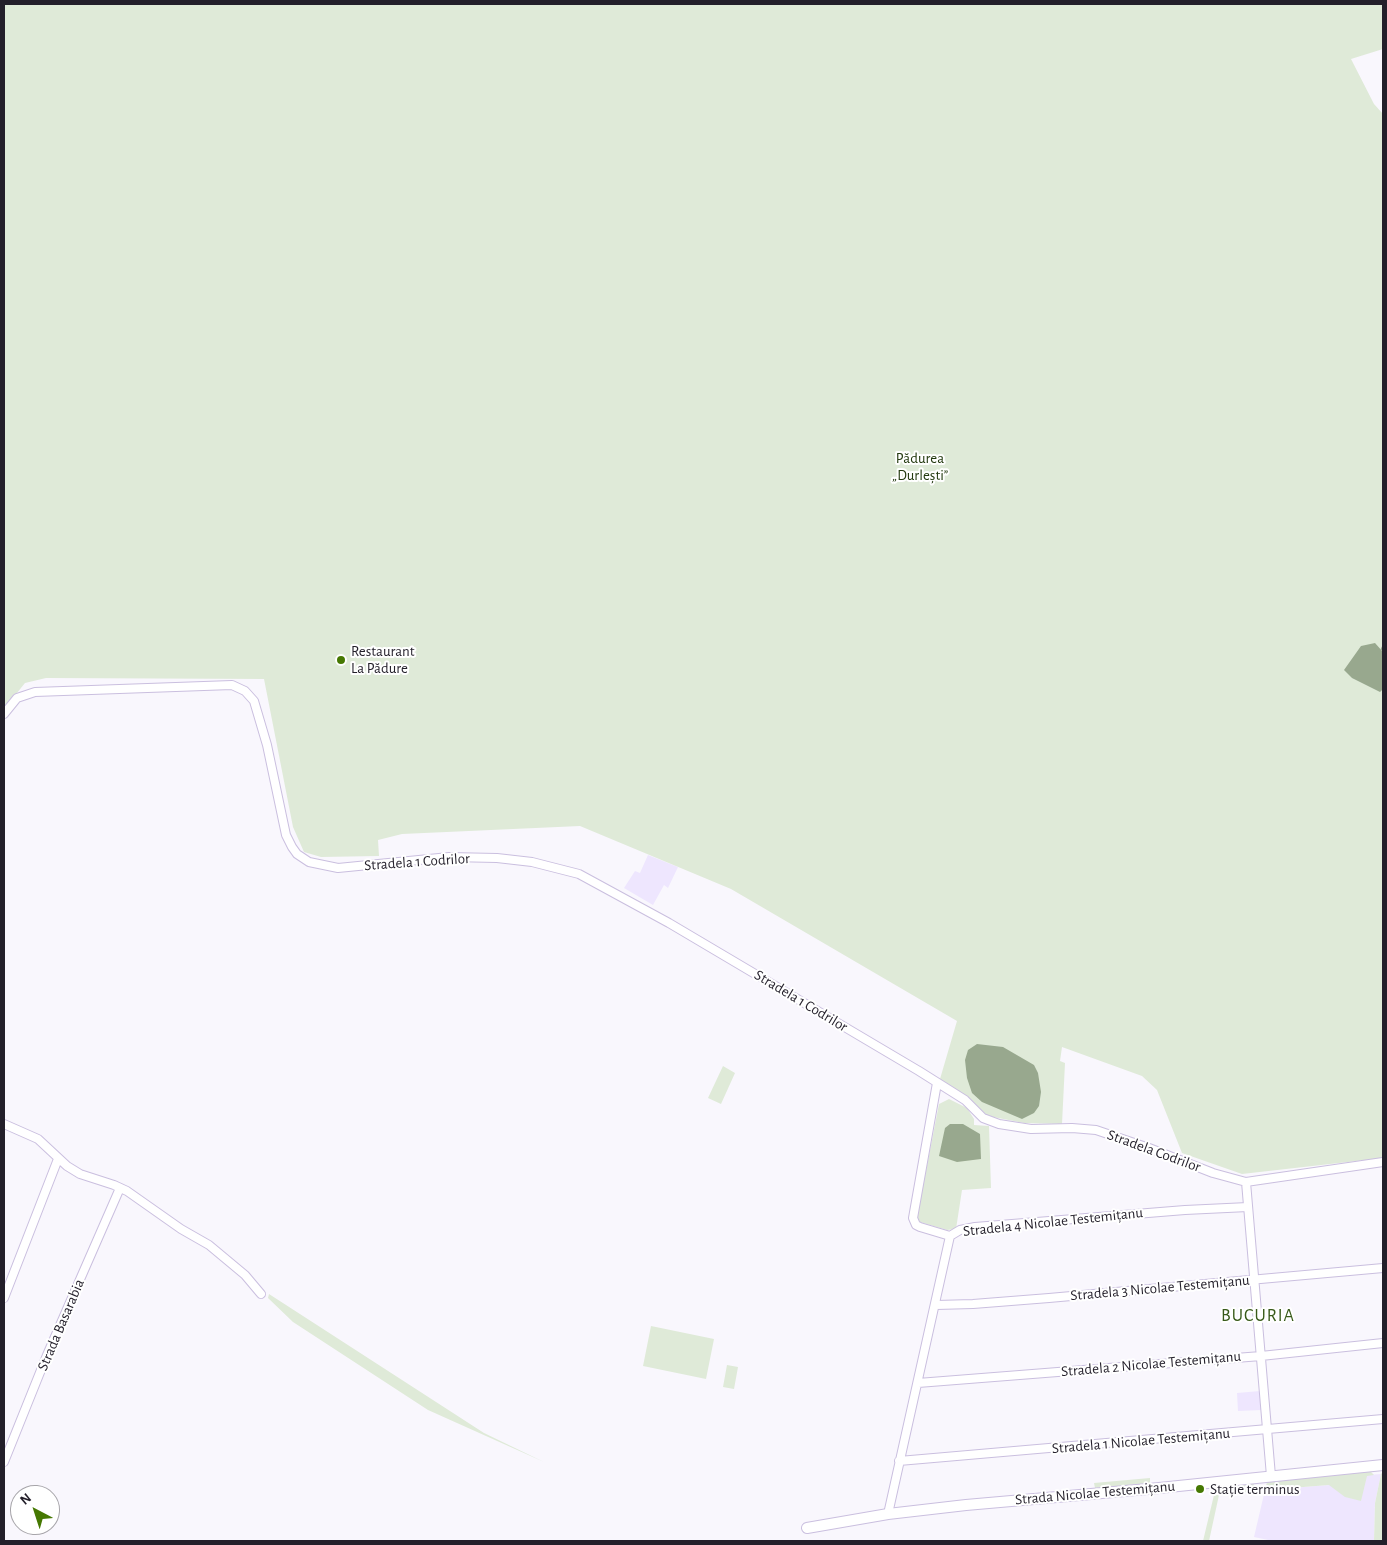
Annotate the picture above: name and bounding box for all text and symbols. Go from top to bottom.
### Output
park label: Pădurea „Durlești” [892,449,948,484]
place label: Restaurant La Pădure [351,642,414,677]
marker: Restaurant La Pădure [335,654,347,666]
street label: Stradela 1 Codrilor [364,849,470,875]
street label: Stradela 1 Codrilor [751,966,851,1036]
street label: Stradela Codrilor [1105,1126,1203,1176]
street label: Stradela 4 Nicolae Testemițanu [962,1204,1144,1240]
street label: Stradela 3 Nicolae Testemițanu [1070,1271,1250,1305]
street label: Strada Basarabia [34,1276,88,1374]
district label: BUCURIA [1220,1305,1296,1327]
street label: Stradela 2 Nicolae Testemițanu [1060,1347,1242,1381]
street label: Stradela 1 Nicolae Testemițanu [1051,1424,1231,1458]
street label: Strada Nicolae Testemițanu [1014,1477,1176,1509]
place label: Stație terminus [1210,1480,1300,1498]
marker: Stație terminus [1194,1483,1206,1495]
north arrow [10,1485,60,1535]
text: N [18,1491,34,1508]

